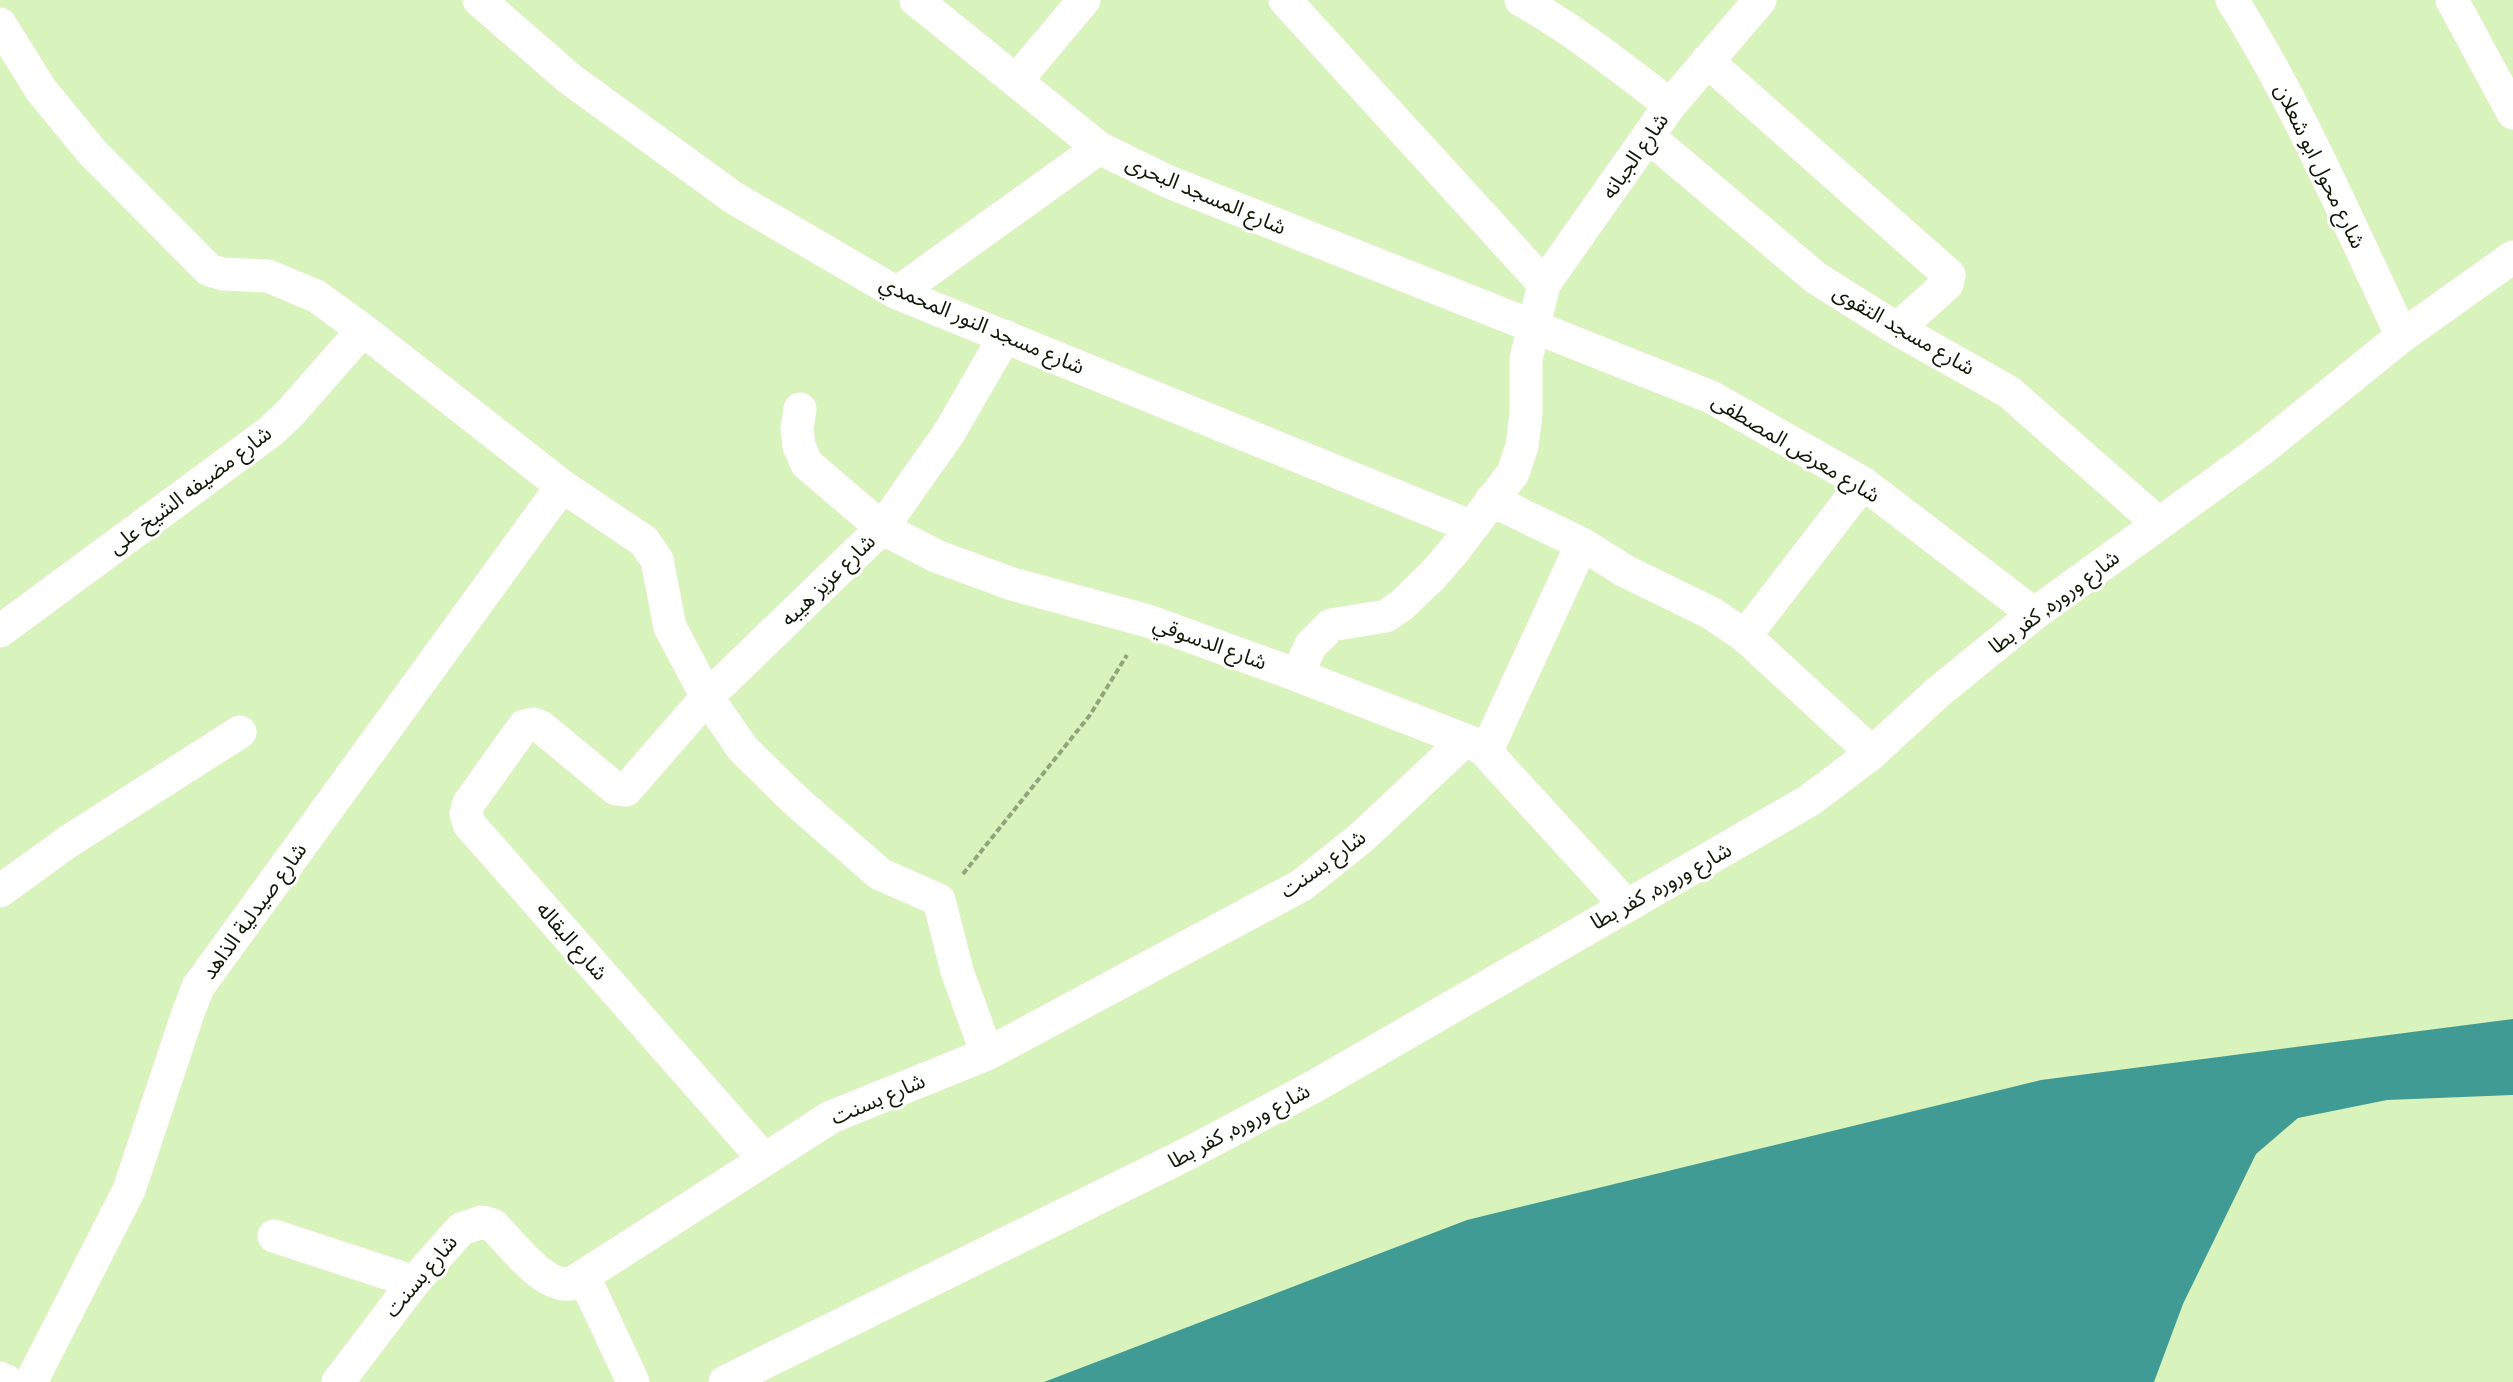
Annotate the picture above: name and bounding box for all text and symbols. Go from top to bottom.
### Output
street label: شارع محول ابو شعلان [2267,79,2371,254]
street label: شارع الجبانه [1596,108,1676,205]
street label: شارع المسجد البحرى [1121,150,1290,242]
street label: شارع مسجد النور المحمدي [874,270,1088,383]
street label: شارع مسجد التقوى [1828,279,1979,383]
street label: شارع معرض المصطفى [1706,388,1885,510]
street label: شارع مضيفه الشيخ على [103,420,278,561]
street label: شارع عزيز هيبه [775,529,882,633]
street label: شارع وروره, كفر بطا [1983,544,2126,661]
street label: شارع الدسوقي [1149,610,1270,678]
street label: شارع بسنت [1275,824,1372,905]
street label: شارع وروره, كفر بطا [1586,837,1737,937]
street label: شارع صيدلية الذاهد [196,838,314,986]
street label: شارع البقاله [529,896,613,987]
street label: شارع بسنت [827,1068,930,1132]
street label: شارع وروره, كفر بطا [1164,1078,1315,1176]
street label: شارع بسنت [379,1229,465,1324]

